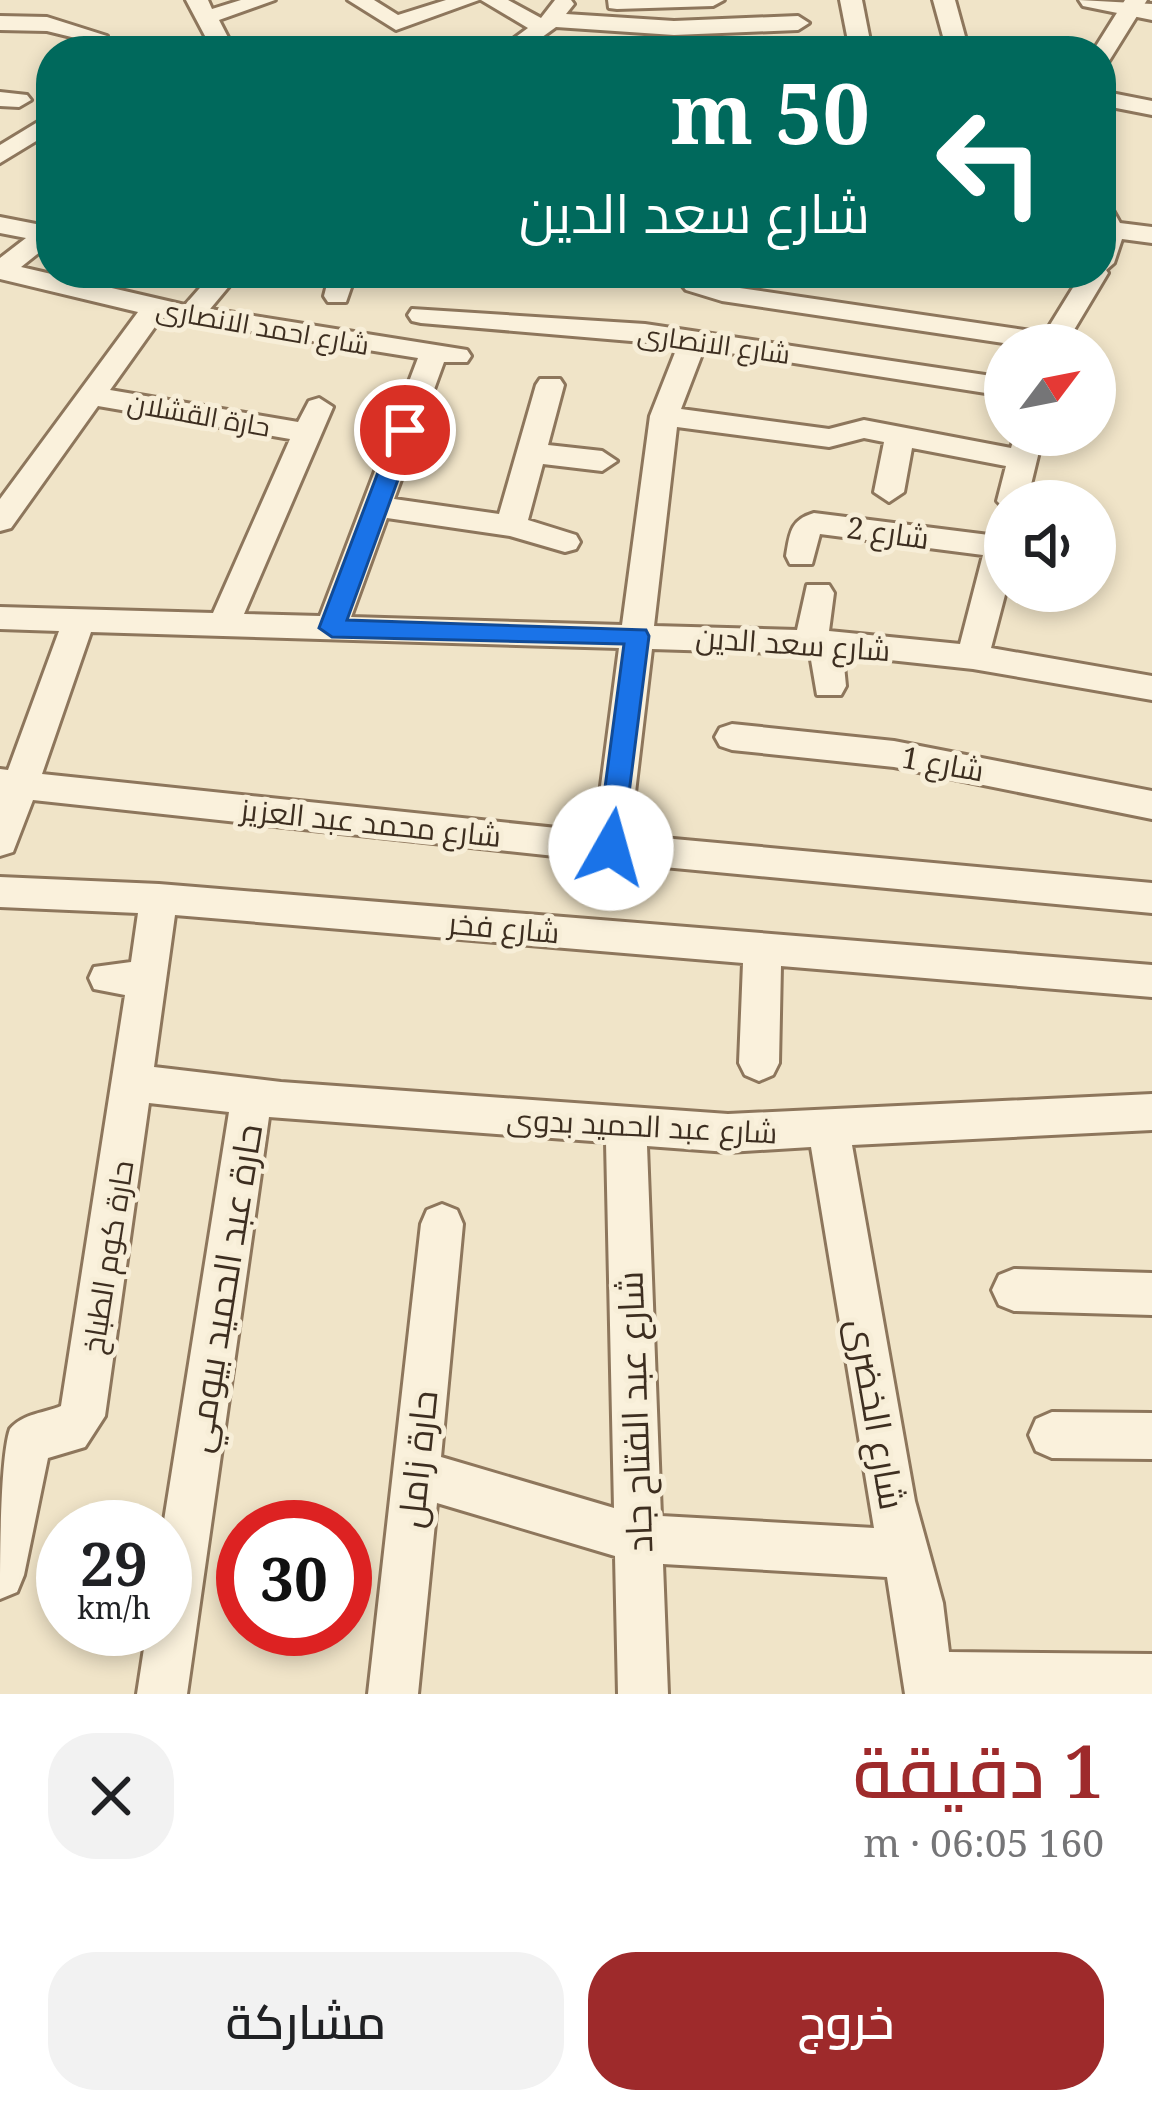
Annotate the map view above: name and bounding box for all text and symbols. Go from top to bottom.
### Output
text: 50 m [670,54,870,169]
icon: left [912,84,1068,240]
text: شارع سعد الدين [519,175,870,249]
street label: شارع احمد الانصارى [154,289,372,364]
street label: شارع الانصارى [635,314,793,373]
north arrow [984,324,1116,456]
map controls [984,324,1116,612]
pin [354,379,456,481]
street label: حارة القشلان [125,383,273,445]
icon: arrive [372,397,438,463]
button: sound [984,480,1116,612]
street label: شارع 2 [844,506,932,559]
street label: شارع سعد الدين [694,616,892,671]
street label: شارع 1 [899,736,987,791]
position arrow [548,785,674,911]
street label: شارع محمد عبد العزيز [237,788,503,857]
street label: شارع فخر [445,902,561,953]
street label: شارع عبد الحميد بدوى [506,1097,778,1154]
street label: حارة عبد الحميد بيومي [173,1120,278,1456]
street label: حارة كوم الطباخ [71,1157,144,1357]
street label: شارع عبد الفتاح جاد [605,1270,664,1554]
street label: شارع الخضرى [835,1315,918,1513]
street label: حارة زامل [385,1388,449,1530]
speed limit sign: 30 [216,1500,372,1656]
text: 29 [80,1522,148,1604]
text: km/h [77,1587,151,1628]
text: 1 دقيقة [853,1721,1104,1819]
button: close [48,1733,174,1859]
text: 160 m · 06:05 [863,1815,1104,1868]
button: مشاركة [48,1952,564,2090]
button: خروج [588,1952,1104,2090]

